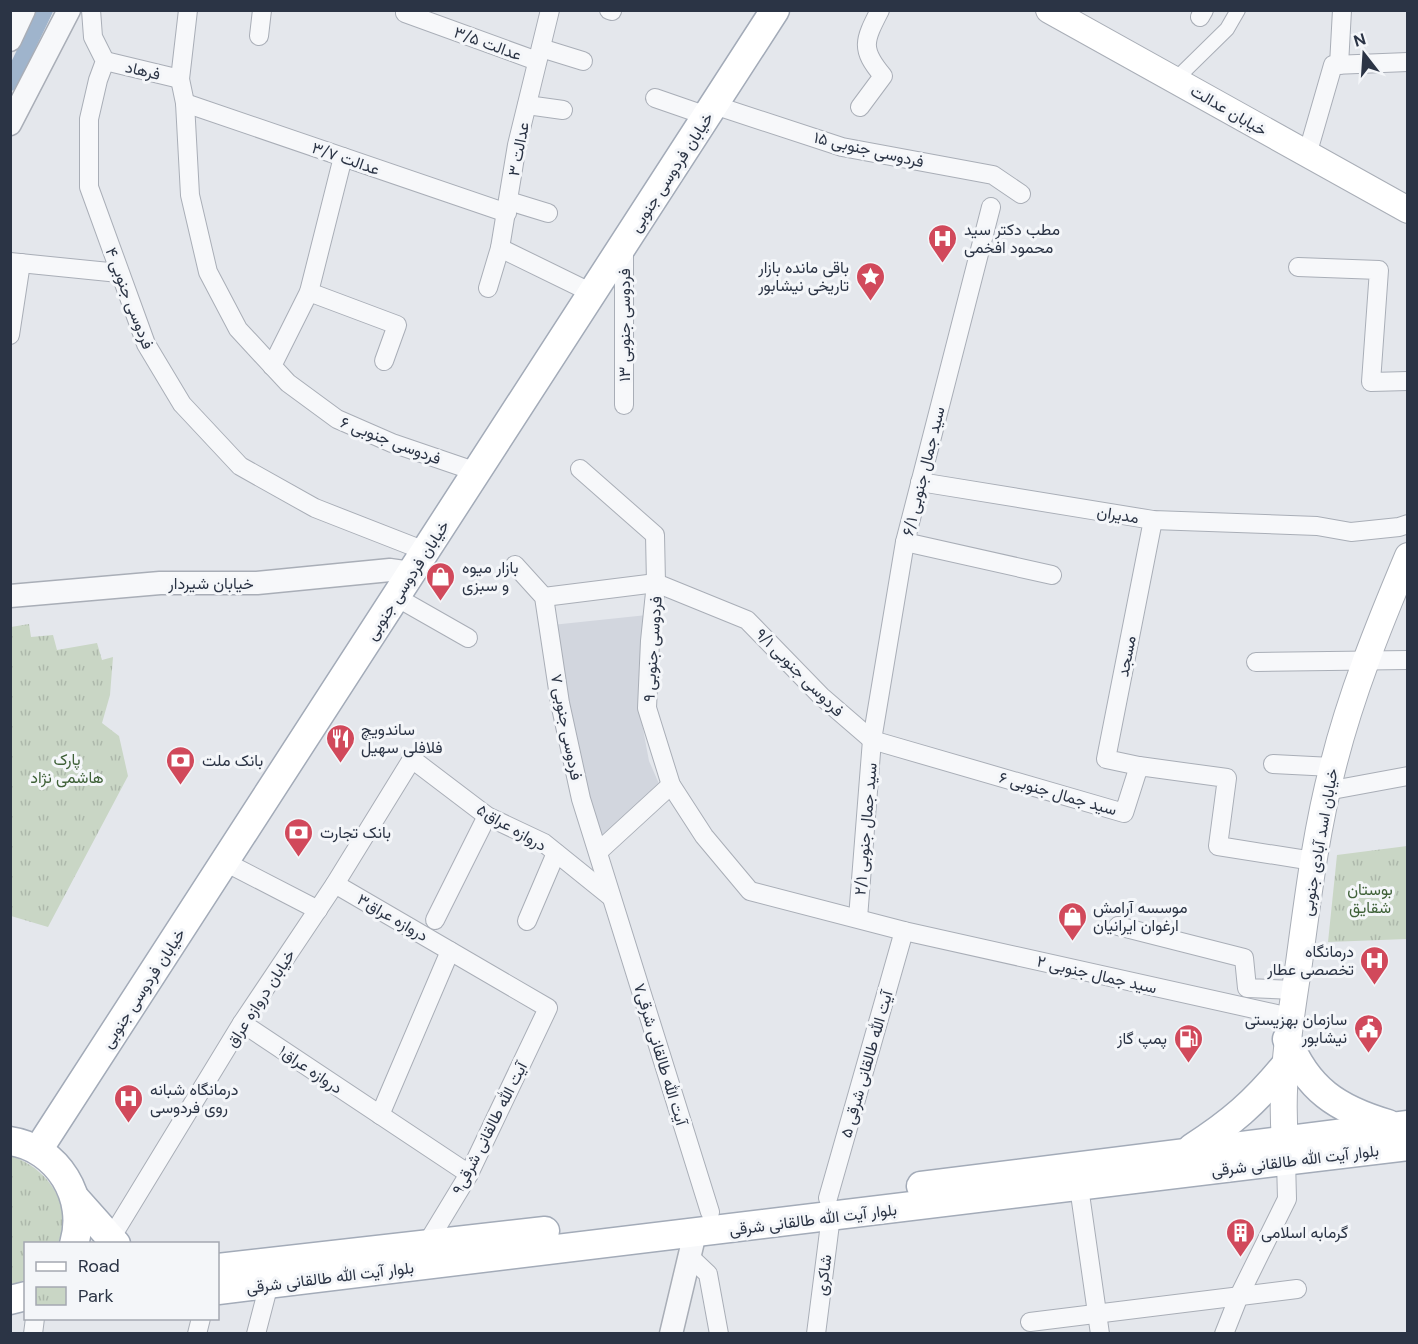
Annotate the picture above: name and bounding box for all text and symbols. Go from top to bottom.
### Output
street label: عدالت ۳/۵ [451,22,525,65]
north arrow [1334,24,1394,84]
text: N [1351,28,1368,52]
street label: فرهاد [123,56,162,85]
street label: خیابان عدالت [1187,80,1271,141]
street label: خیابان فردوسی جنوبی [625,108,718,236]
street label: عدالت ۳ [503,120,534,178]
street label: فردوسی جنوبی ۱۵ [812,127,926,172]
street label: عدالت ۳/۷ [309,137,383,180]
place label: مطب دکتر سید محمود افخمی [964,219,1060,258]
hospital icon: مطب دکتر سید محمود افخمی [927,222,959,264]
street label: فردوسی جنوبی ۴ [100,244,159,352]
place label: باقی مانده بازار تاریخی نیشابور [757,257,849,296]
place icon: باقی مانده بازار تاریخی نیشابور [854,260,886,302]
street label: فردوسی جنوبی ۱۳ [614,268,635,382]
street label: سید جمال جنوبی ۶/۱ [897,404,950,538]
street label: فردوسی جنوبی ۶ [338,412,444,469]
street label: مدیران [1095,501,1140,528]
street label: خیابان فردوسی جنوبی [361,516,454,644]
place label: بازار میوه و سبزی [462,557,519,596]
shop icon: بازار میوه و سبزی [425,560,457,602]
street label: خیابان شیردار [167,573,254,594]
street label: فردوسی جنوبی ۹ [638,595,667,703]
street label: فردوسی جنوبی ۹/۱ [751,624,848,721]
street label: مسجد [1112,634,1141,678]
street label: فردوسی جنوبی ۷ [546,672,587,782]
place label: ساندویچ فلافلی سهیل [361,719,443,758]
restaurant icon: ساندویچ فلافلی سهیل [324,722,356,764]
bank icon: بانک ملت [165,744,197,786]
park label: پارک هاشمی نژاد [30,749,104,788]
place label: بانک ملت [202,750,263,771]
street label: سید جمال جنوبی ۲/۱ [849,762,882,896]
street label: خیابان اسد آبادی جنوبی [1296,766,1343,917]
street label: سید جمال جنوبی ۶ [997,767,1119,820]
street label: دروازه عراق۵ [473,799,550,856]
bank icon: بانک تجارت [283,816,315,858]
place label: بانک تجارت [320,822,391,843]
park label: بوستان شقایق [1347,879,1393,918]
street label: دروازه عراق۳ [354,889,432,946]
place label: موسسه آرامش ارغوان ایرانیان [1093,897,1187,936]
shop icon: موسسه آرامش ارغوان ایرانیان [1056,900,1088,942]
street label: خیابان فردوسی جنوبی [97,924,190,1052]
place label: درمانگاه تخصصی عطار [1266,941,1354,980]
hospital icon: درمانگاه تخصصی عطار [1359,944,1391,986]
street label: خیابان دروازه عراق [221,945,300,1051]
street label: سید جمال جنوبی ۲ [1035,951,1159,998]
street label: آیت الله طالقانی شرقی۷ [629,980,693,1129]
street label: آیت الله طالقانی شرقی ۵ [835,987,898,1140]
place label: سازمان بهزیستی نیشابور [1245,1009,1347,1048]
public building icon: سازمان بهزیستی نیشابور [1352,1012,1384,1054]
fuel station icon: پمپ گاز [1172,1022,1204,1064]
place label: پمپ گاز [1116,1028,1167,1050]
street label: دروازه عراق۱ [275,1040,347,1098]
street label: آیت الله طالقانی شرقی۹ [447,1057,533,1198]
place label: درمانگاه شبانه روی فردوسی [150,1079,238,1118]
hospital icon: درمانگاه شبانه روی فردوسی [113,1082,145,1124]
street label: بلوار آیت الله طالقانی شرقی [1210,1140,1380,1181]
street label: بلوار آیت الله طالقانی شرقی [728,1199,898,1240]
building icon: گرمابه اسلامی [1224,1216,1256,1258]
place label: گرمابه اسلامی [1261,1222,1348,1243]
legend [24,1242,219,1320]
street label: شاکری [811,1253,836,1297]
text: Road [78,1254,120,1278]
street label: بلوار آیت الله طالقانی شرقی [245,1257,415,1298]
text: Park [78,1284,114,1308]

